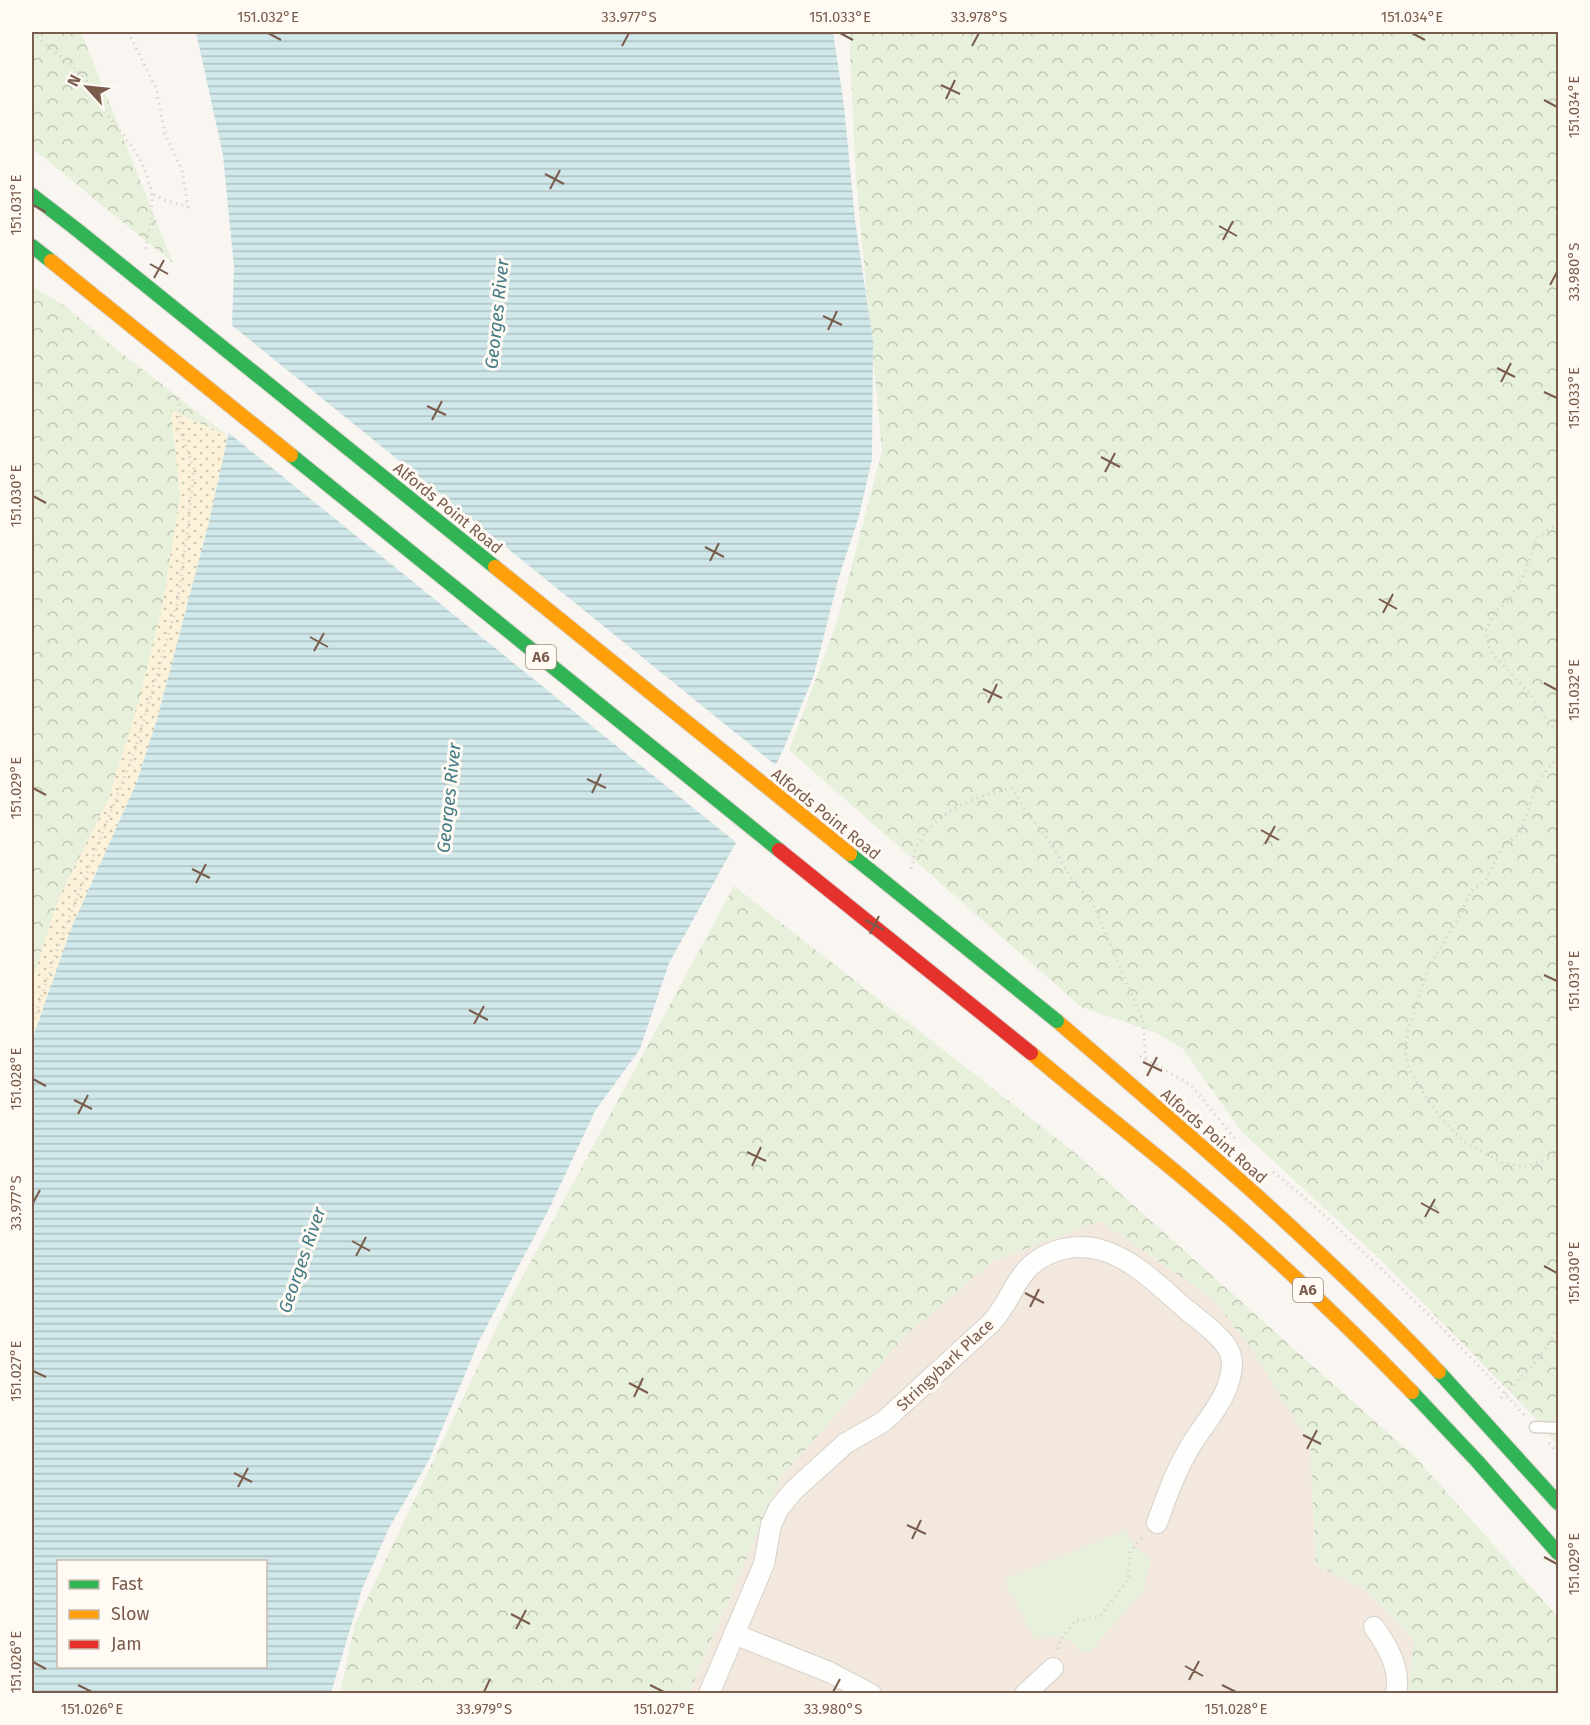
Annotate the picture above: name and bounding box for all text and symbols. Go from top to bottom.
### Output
text: 151.032°E [237,8,299,26]
text: 33.977°S [601,8,657,26]
text: 151.033°E [809,8,871,26]
text: 33.978°S [951,8,1007,26]
text: 151.034°E [1381,8,1443,26]
north arrow [57,57,117,117]
text: N [63,71,85,89]
text: 151.034°E [1565,76,1583,138]
text: 151.031°E [7,175,25,235]
text: 33.980°S [1565,243,1583,301]
water label: Georges River [480,257,514,370]
text: 151.033°E [1565,367,1583,429]
street label: Alfords Point Road [390,458,506,558]
text: 151.030°E [7,464,25,528]
road number: A6 [526,645,556,669]
text: 151.032°E [1565,659,1583,721]
water label: Georges River [432,741,466,854]
text: 151.029°E [7,757,25,819]
street label: Alfords Point Road [768,764,884,864]
text: 151.031°E [1565,951,1583,1011]
text: 151.028°E [7,1048,25,1110]
street label: Alfords Point Road [1157,1085,1271,1187]
text: 33.977°S [7,1175,25,1231]
water label: Georges River [274,1203,331,1316]
text: 151.030°E [1565,1241,1583,1305]
road number: A6 [1293,1278,1323,1302]
street label: Stringybark Place [892,1315,998,1415]
text: 151.027°E [7,1340,25,1402]
text: 151.029°E [1565,1533,1583,1595]
legend [57,1560,267,1668]
text: Fast [111,1573,144,1595]
text: Slow [111,1603,150,1625]
text: 151.026°E [7,1631,25,1693]
text: Jam [111,1633,142,1655]
text: 151.026°E [61,1700,123,1718]
text: 33.979°S [456,1700,512,1718]
text: 151.027°E [633,1700,695,1718]
text: 33.980°S [804,1700,862,1718]
text: 151.028°E [1205,1700,1267,1718]

